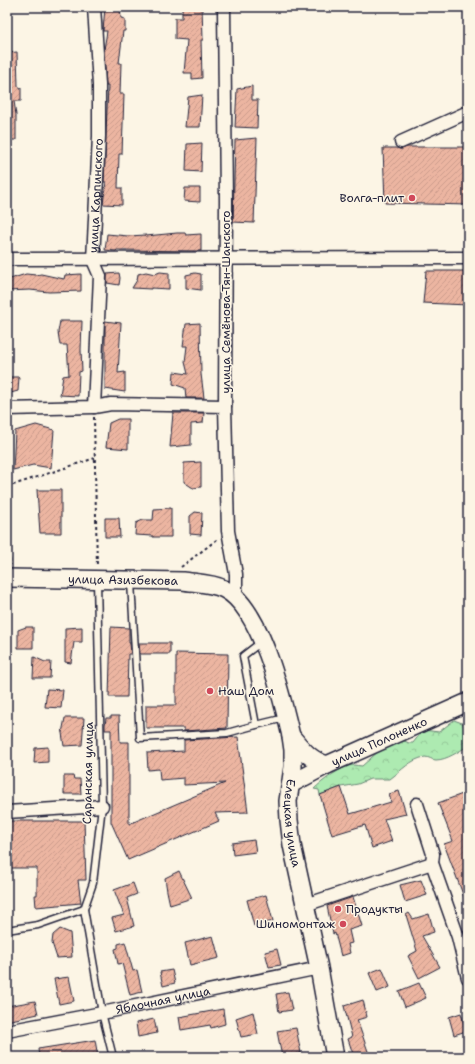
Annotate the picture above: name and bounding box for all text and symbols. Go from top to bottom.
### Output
street label: улица Карпинского [85,138,107,253]
place label: Волга-плит [340,190,405,206]
marker: Волга-плит [407,193,417,203]
street label: улица Семёнова-Тян-Шанского [218,210,234,394]
street label: улица Азизбекова [68,571,179,589]
place label: Наш Дом [218,683,274,699]
marker: Наш Дом [205,686,215,696]
street label: улица Полоненко [329,713,430,770]
street label: Саранская улица [79,721,97,824]
street label: Елецкая улица [280,778,305,869]
place label: Продукты [346,901,403,917]
marker: Продукты [333,904,343,914]
place label: Шиномонтаж [256,916,335,932]
marker: Шиномонтаж [338,919,348,929]
street label: Яблочная улица [114,983,212,1018]

